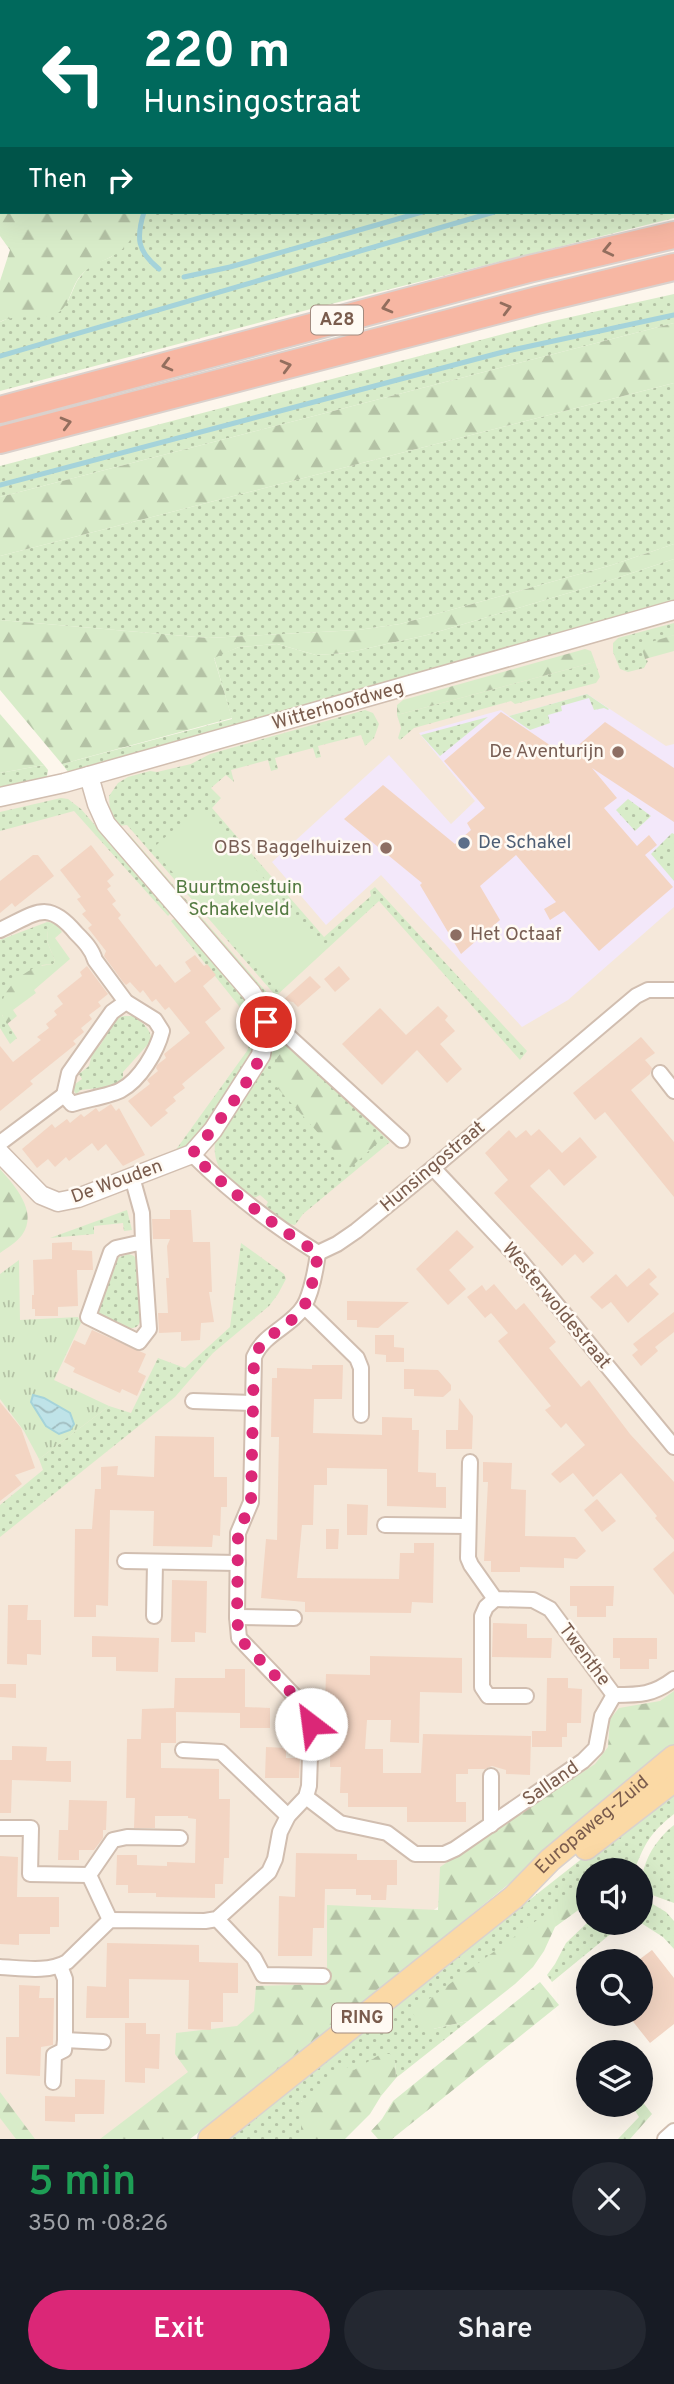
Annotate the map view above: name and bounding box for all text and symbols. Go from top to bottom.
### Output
text: 220 m [143,23,290,85]
icon: left [28,28,119,119]
text: Hunsingostraat [143,84,361,124]
icon: right [101,161,139,199]
text: Then [28,164,87,197]
one-way arrow [602,242,614,257]
one-way arrow [381,299,393,313]
one-way arrow [500,302,512,316]
road number: A28 [311,306,363,334]
one-way arrow [161,357,173,371]
one-way arrow [280,360,292,374]
one-way arrow [60,417,72,431]
street label: Witterhoofdweg [269,676,407,736]
place label: De Aventurijn [489,740,604,764]
marker: De Aventurijn [610,744,626,760]
place label: De Schakel [478,831,572,855]
marker: De Schakel [456,835,472,851]
place label: OBS Baggelhuizen [214,836,372,860]
marker: OBS Baggelhuizen [378,840,394,856]
park label: Buurtmoestuin Schakelveld [175,876,303,922]
place label: Het Octaaf [470,923,562,947]
marker: Het Octaaf [448,927,464,943]
pin [236,992,296,1052]
icon: arrive [247,1003,285,1041]
street label: Hunsingostraat [376,1116,490,1218]
street label: De Wouden [68,1154,166,1210]
street label: Westerwoldestraat [496,1238,616,1374]
street label: Twenthe [553,1619,615,1691]
position arrow [274,1687,348,1761]
street label: Salland [518,1756,584,1812]
street label: Europaweg-Zuid [530,1771,654,1880]
map controls [576,1858,653,2117]
button: sound [576,1858,653,1935]
button: search [576,1949,653,2026]
road number: RING [332,2004,392,2032]
button: layers [576,2040,653,2117]
text: 5 min [28,2157,136,2210]
button: close [572,2162,646,2236]
text: 350 m · 08:26 [28,2210,168,2239]
button: Exit [28,2290,330,2370]
button: Share [344,2290,646,2370]

